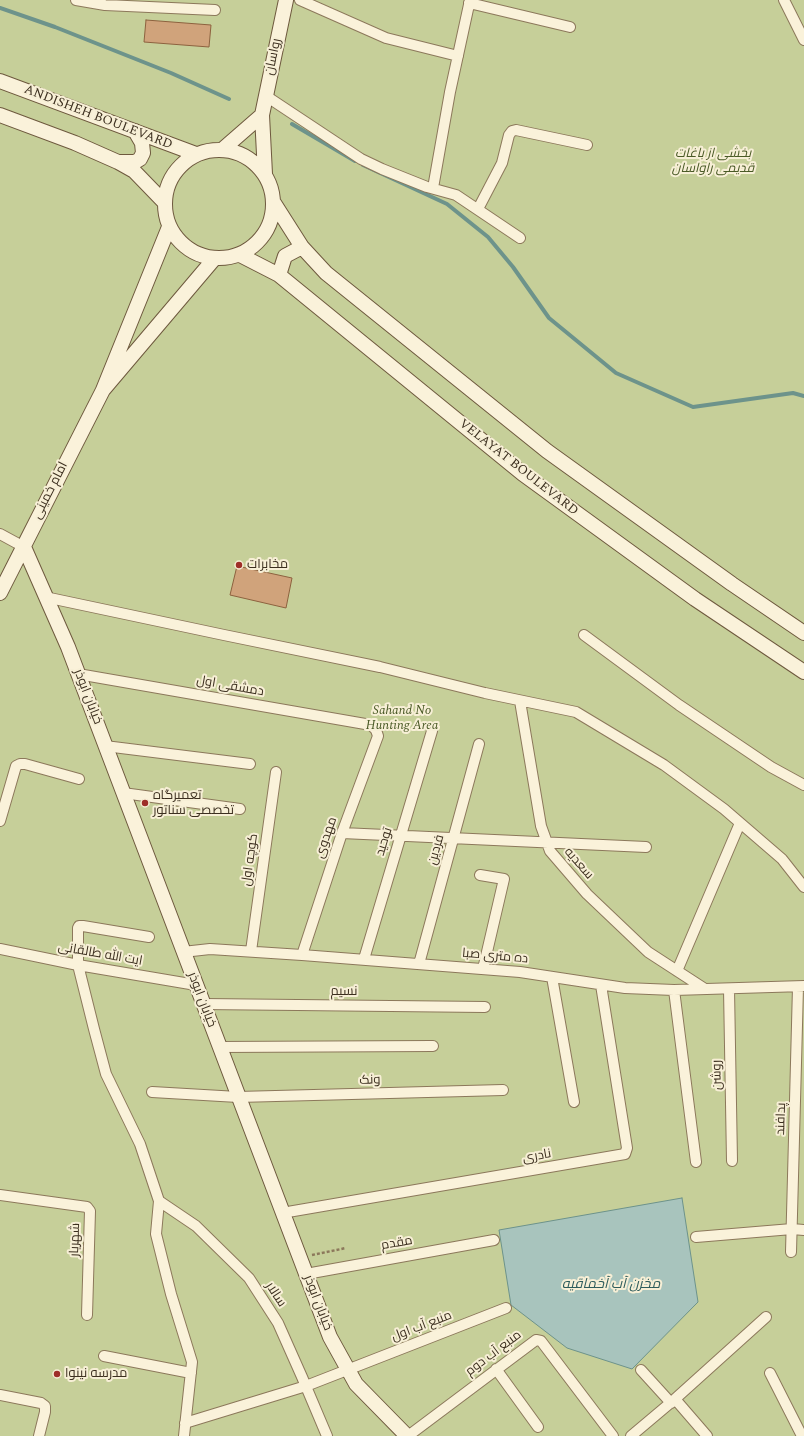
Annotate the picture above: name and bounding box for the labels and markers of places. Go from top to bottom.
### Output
place label: مخابرات [247,557,288,573]
marker: مخابرات [234,560,244,570]
place label: تعمیرگاه تخصصی سناتور [153,788,234,819]
marker: تعمیرگاه تخصصی سناتور [140,798,150,808]
place label: مدرسه نینوا [65,1366,127,1382]
marker: مدرسه نینوا [52,1369,62,1379]

